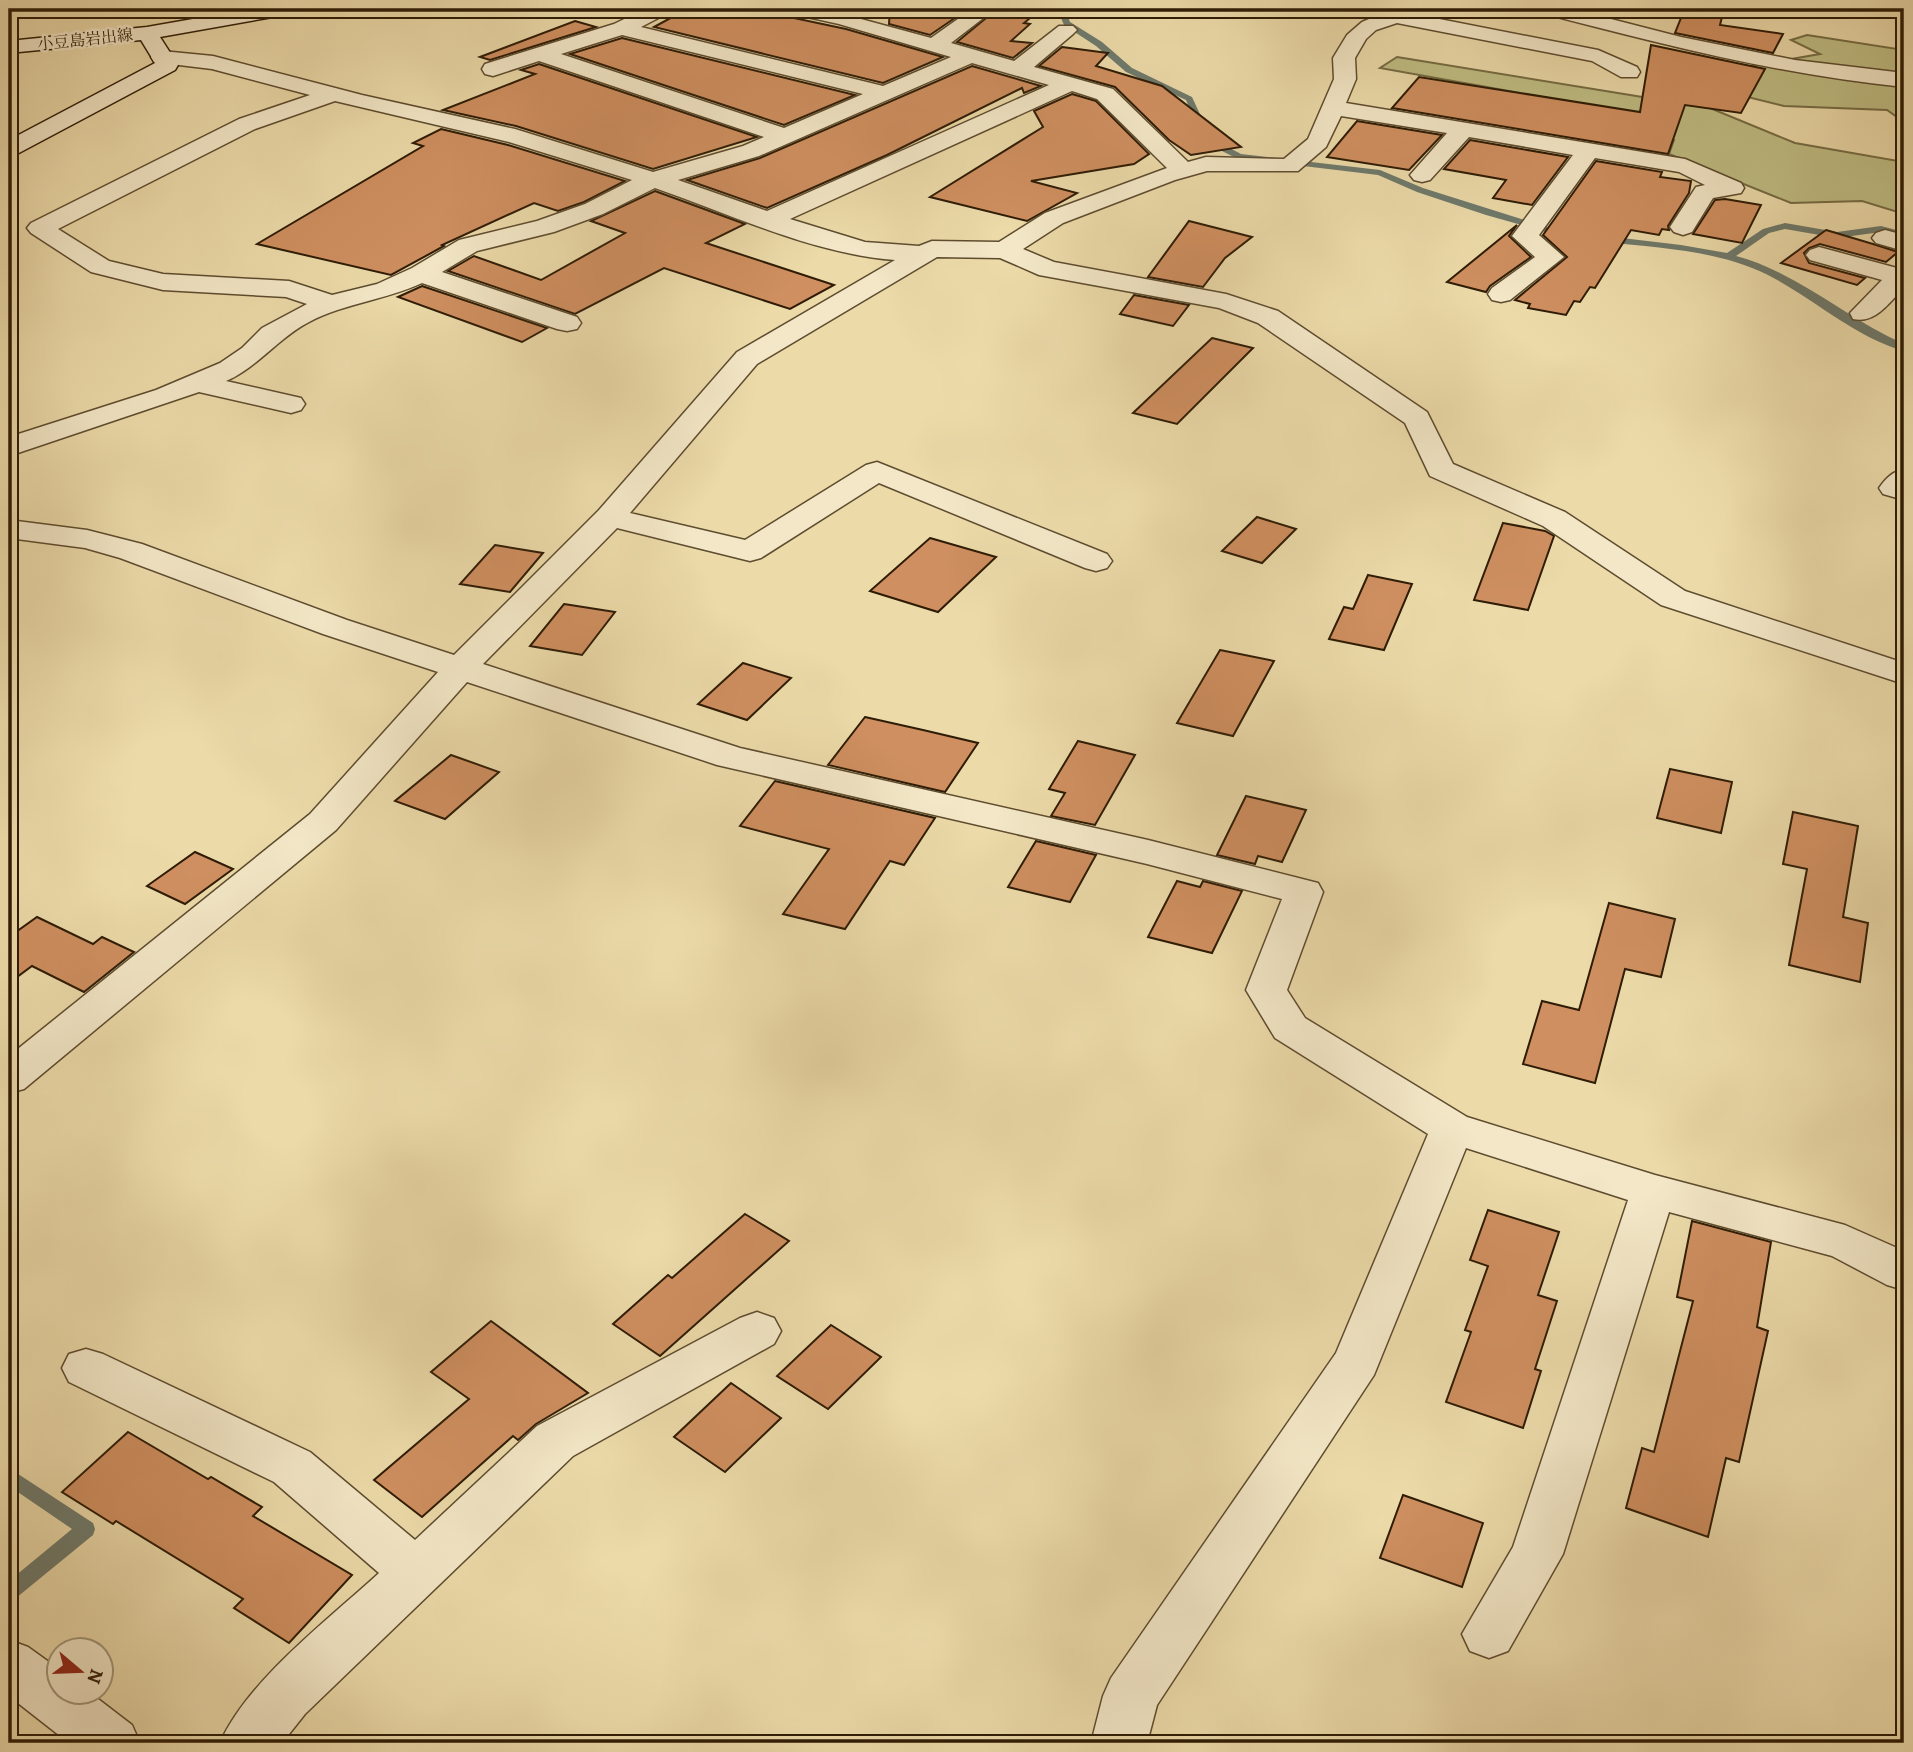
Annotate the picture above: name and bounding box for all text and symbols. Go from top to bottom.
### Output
street label: 小豆島岩出線 [36,24,134,56]
north arrow [46,1636,116,1706]
text: N [81,1665,110,1687]

